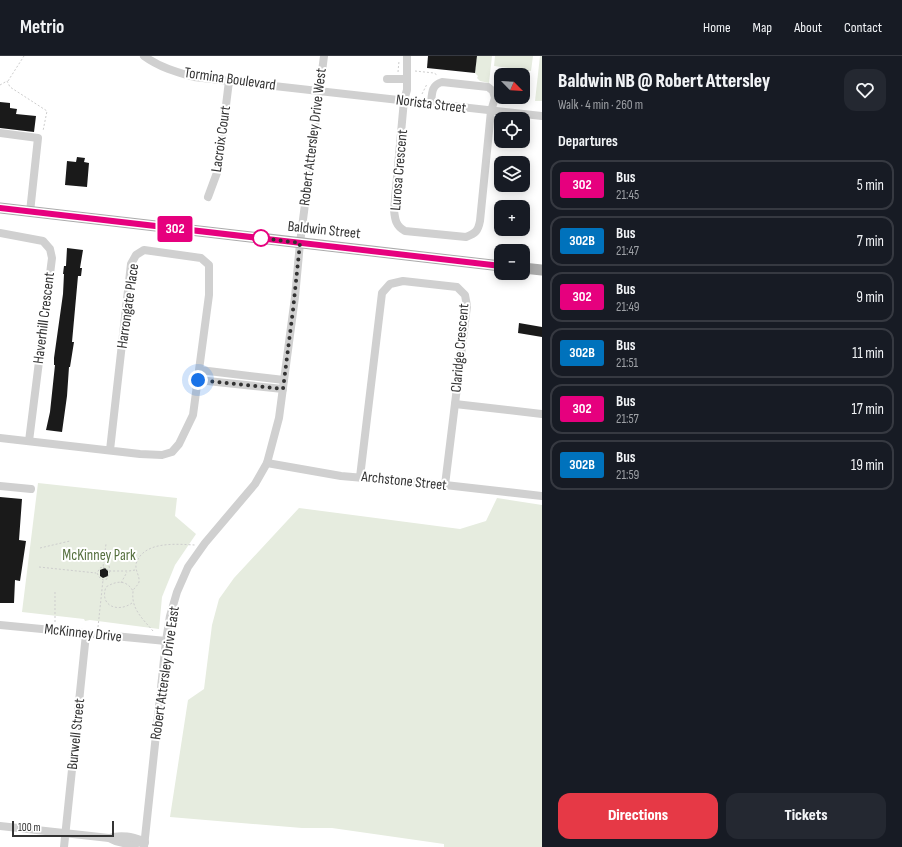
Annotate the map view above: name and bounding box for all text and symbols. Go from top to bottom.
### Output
text: Metrio [20,16,64,39]
text: Home [703,19,731,36]
text: Map [753,19,772,36]
text: About [794,19,822,36]
text: Contact [844,19,882,36]
street label: Tormina Boulevard [183,63,277,95]
street label: Robert Attersley Drive West [295,67,331,207]
north arrow [494,68,530,104]
map controls [494,68,530,280]
button: heart [844,69,886,111]
text: Baldwin NB @ Robert Attersley [558,70,770,93]
street label: Norista Street [395,90,468,118]
text: Walk · 4 min · 260 m [558,97,643,113]
street label: Lacroix Court [207,104,235,174]
button: locate [494,112,530,148]
street label: Lurosa Crescent [386,128,412,211]
text: Departures [558,132,618,151]
button: layers [494,156,530,192]
text: Bus [616,168,635,187]
text: 302 [572,176,592,193]
text: 5 min [857,176,884,195]
text: 21:45 [616,187,639,203]
button: + [494,200,530,236]
line badge: 302 [152,216,198,242]
street label: Baldwin Street [287,217,362,243]
text: 302 [165,220,185,237]
text: Bus [616,224,635,243]
unlabelled marker [252,229,270,247]
text: 302B [569,232,595,249]
text: 7 min [857,232,884,251]
text: 21:47 [616,243,639,259]
button: − [494,244,530,280]
street label: Harrongate Place [113,262,143,350]
street label: Haverhill Crescent [29,271,59,365]
text: Bus [616,280,635,299]
text: 302 [572,288,592,305]
text: 9 min [856,288,884,307]
text: 21:49 [616,299,640,315]
street label: Claridge Crescent [447,302,473,393]
text: Bus [616,336,635,355]
text: 302B [569,344,595,361]
text: 11 min [852,344,884,363]
text: 21:51 [616,355,638,371]
your location [188,370,208,390]
text: Bus [616,392,635,411]
text: 302 [572,400,592,417]
text: 17 min [852,400,884,419]
text: 21:57 [616,411,639,427]
text: Bus [616,448,635,467]
text: 302B [569,456,595,473]
text: 19 min [851,456,884,475]
street label: Archstone Street [359,467,448,495]
text: 21:59 [616,467,639,483]
park label: McKinney Park [62,546,136,565]
street label: Robert Attersley Drive East [146,605,184,741]
street label: McKinney Drive [43,619,123,647]
street label: Burwell Street [63,697,89,771]
button: Directions [558,793,718,839]
button: Tickets [726,793,886,839]
scale bar [12,819,114,838]
text: 100 m [18,821,40,834]

